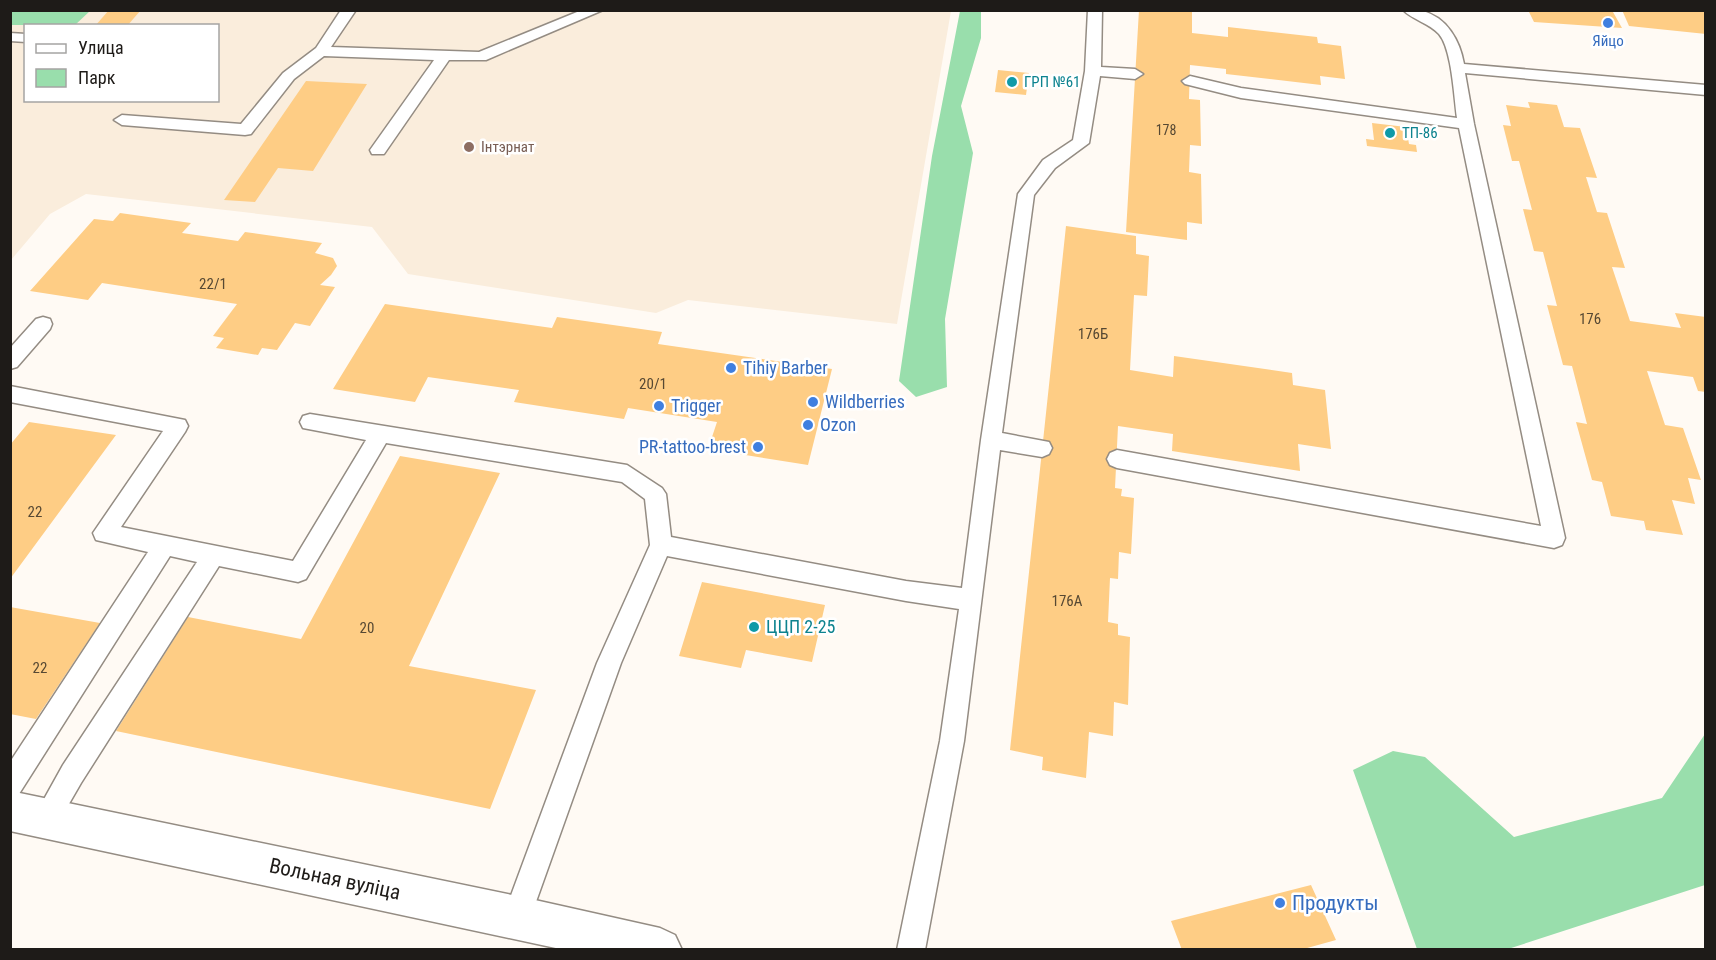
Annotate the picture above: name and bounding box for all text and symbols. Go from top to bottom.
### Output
marker: Яйцо [1601,16,1615,30]
legend [24,24,219,102]
place label: Яйцо [1592,32,1624,50]
text: Улица [78,37,124,58]
text: Парк [78,67,116,88]
place label: ГРП №61 [1024,73,1081,91]
marker: ГРП №61 [1005,75,1019,89]
house number: 178 [1156,122,1176,138]
place label: ТП-86 [1402,124,1438,142]
marker: ТП-86 [1383,126,1397,140]
place label: Інтэрнат [481,138,534,156]
marker: Інтэрнат [462,140,476,154]
house number: 22/1 [199,275,227,293]
house number: 176 [1579,310,1601,328]
house number: 176Б [1078,325,1108,343]
place label: Tihiy Barber [743,357,828,378]
marker: Tihiy Barber [724,361,738,375]
house number: 20/1 [639,375,667,393]
place label: Wildberries [825,391,905,412]
place label: Trigger [671,395,722,416]
marker: Wildberries [806,395,820,409]
marker: Trigger [652,399,666,413]
place label: Ozon [820,414,856,435]
marker: Ozon [801,418,815,432]
place label: PR-tattoo-brest [639,436,746,457]
marker: PR-tattoo-brest [751,440,765,454]
house number: 22 [28,503,42,521]
house number: 176А [1052,592,1083,610]
place label: ЦЦП 2-25 [766,616,836,637]
house number: 20 [360,619,374,637]
marker: ЦЦП 2-25 [747,620,761,634]
house number: 22 [33,659,47,677]
street label: Вольная вуліца [267,853,403,905]
place label: Продукты [1292,891,1379,915]
marker: Продукты [1273,896,1287,910]

